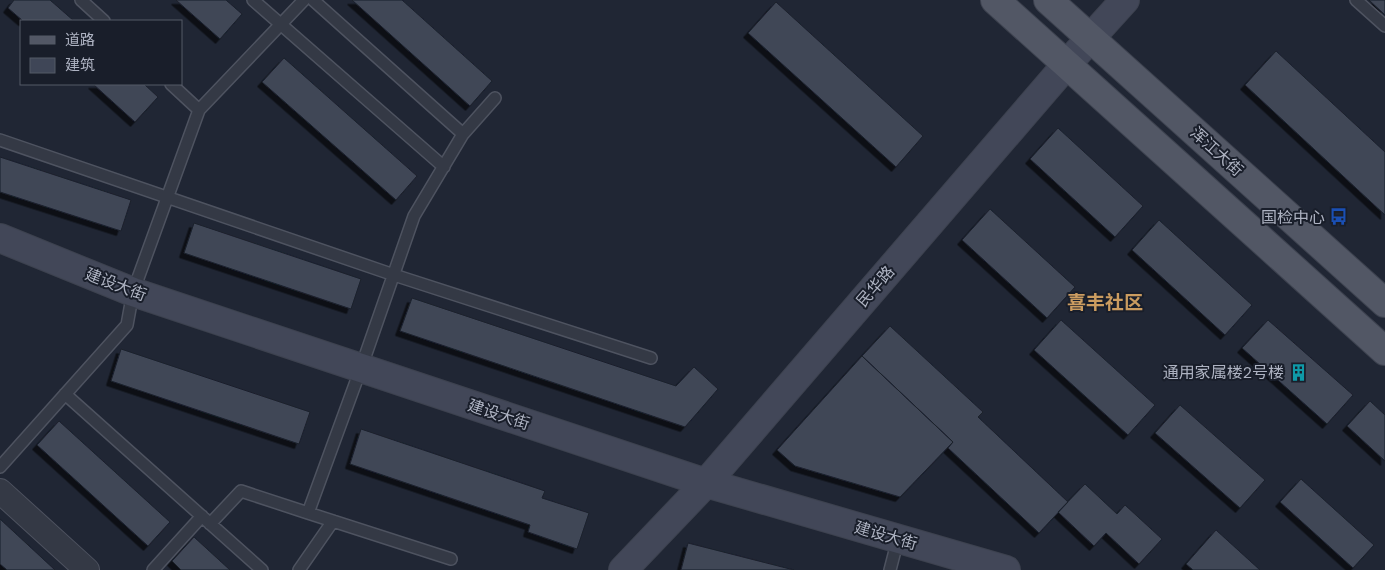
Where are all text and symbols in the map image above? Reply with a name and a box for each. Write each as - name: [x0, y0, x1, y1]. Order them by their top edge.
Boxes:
- legend: [20, 20, 182, 85]
- text: 道路: [65, 30, 95, 50]
- text: 建筑: [65, 55, 95, 75]
- street label: 浑江大街: [1186, 122, 1247, 181]
- place label: 国检中心: [1261, 207, 1325, 228]
- bus stop icon: 国检中心: [1329, 207, 1349, 227]
- street label: 民华路: [852, 261, 899, 311]
- street label: 建设大街: [82, 263, 149, 306]
- district label: 喜丰社区: [1067, 290, 1143, 315]
- place label: 通用家属楼2号楼: [1163, 362, 1284, 383]
- building icon: 通用家属楼2号楼: [1288, 362, 1308, 382]
- street label: 建设大街: [465, 395, 533, 434]
- street label: 建设大街: [852, 517, 920, 554]

